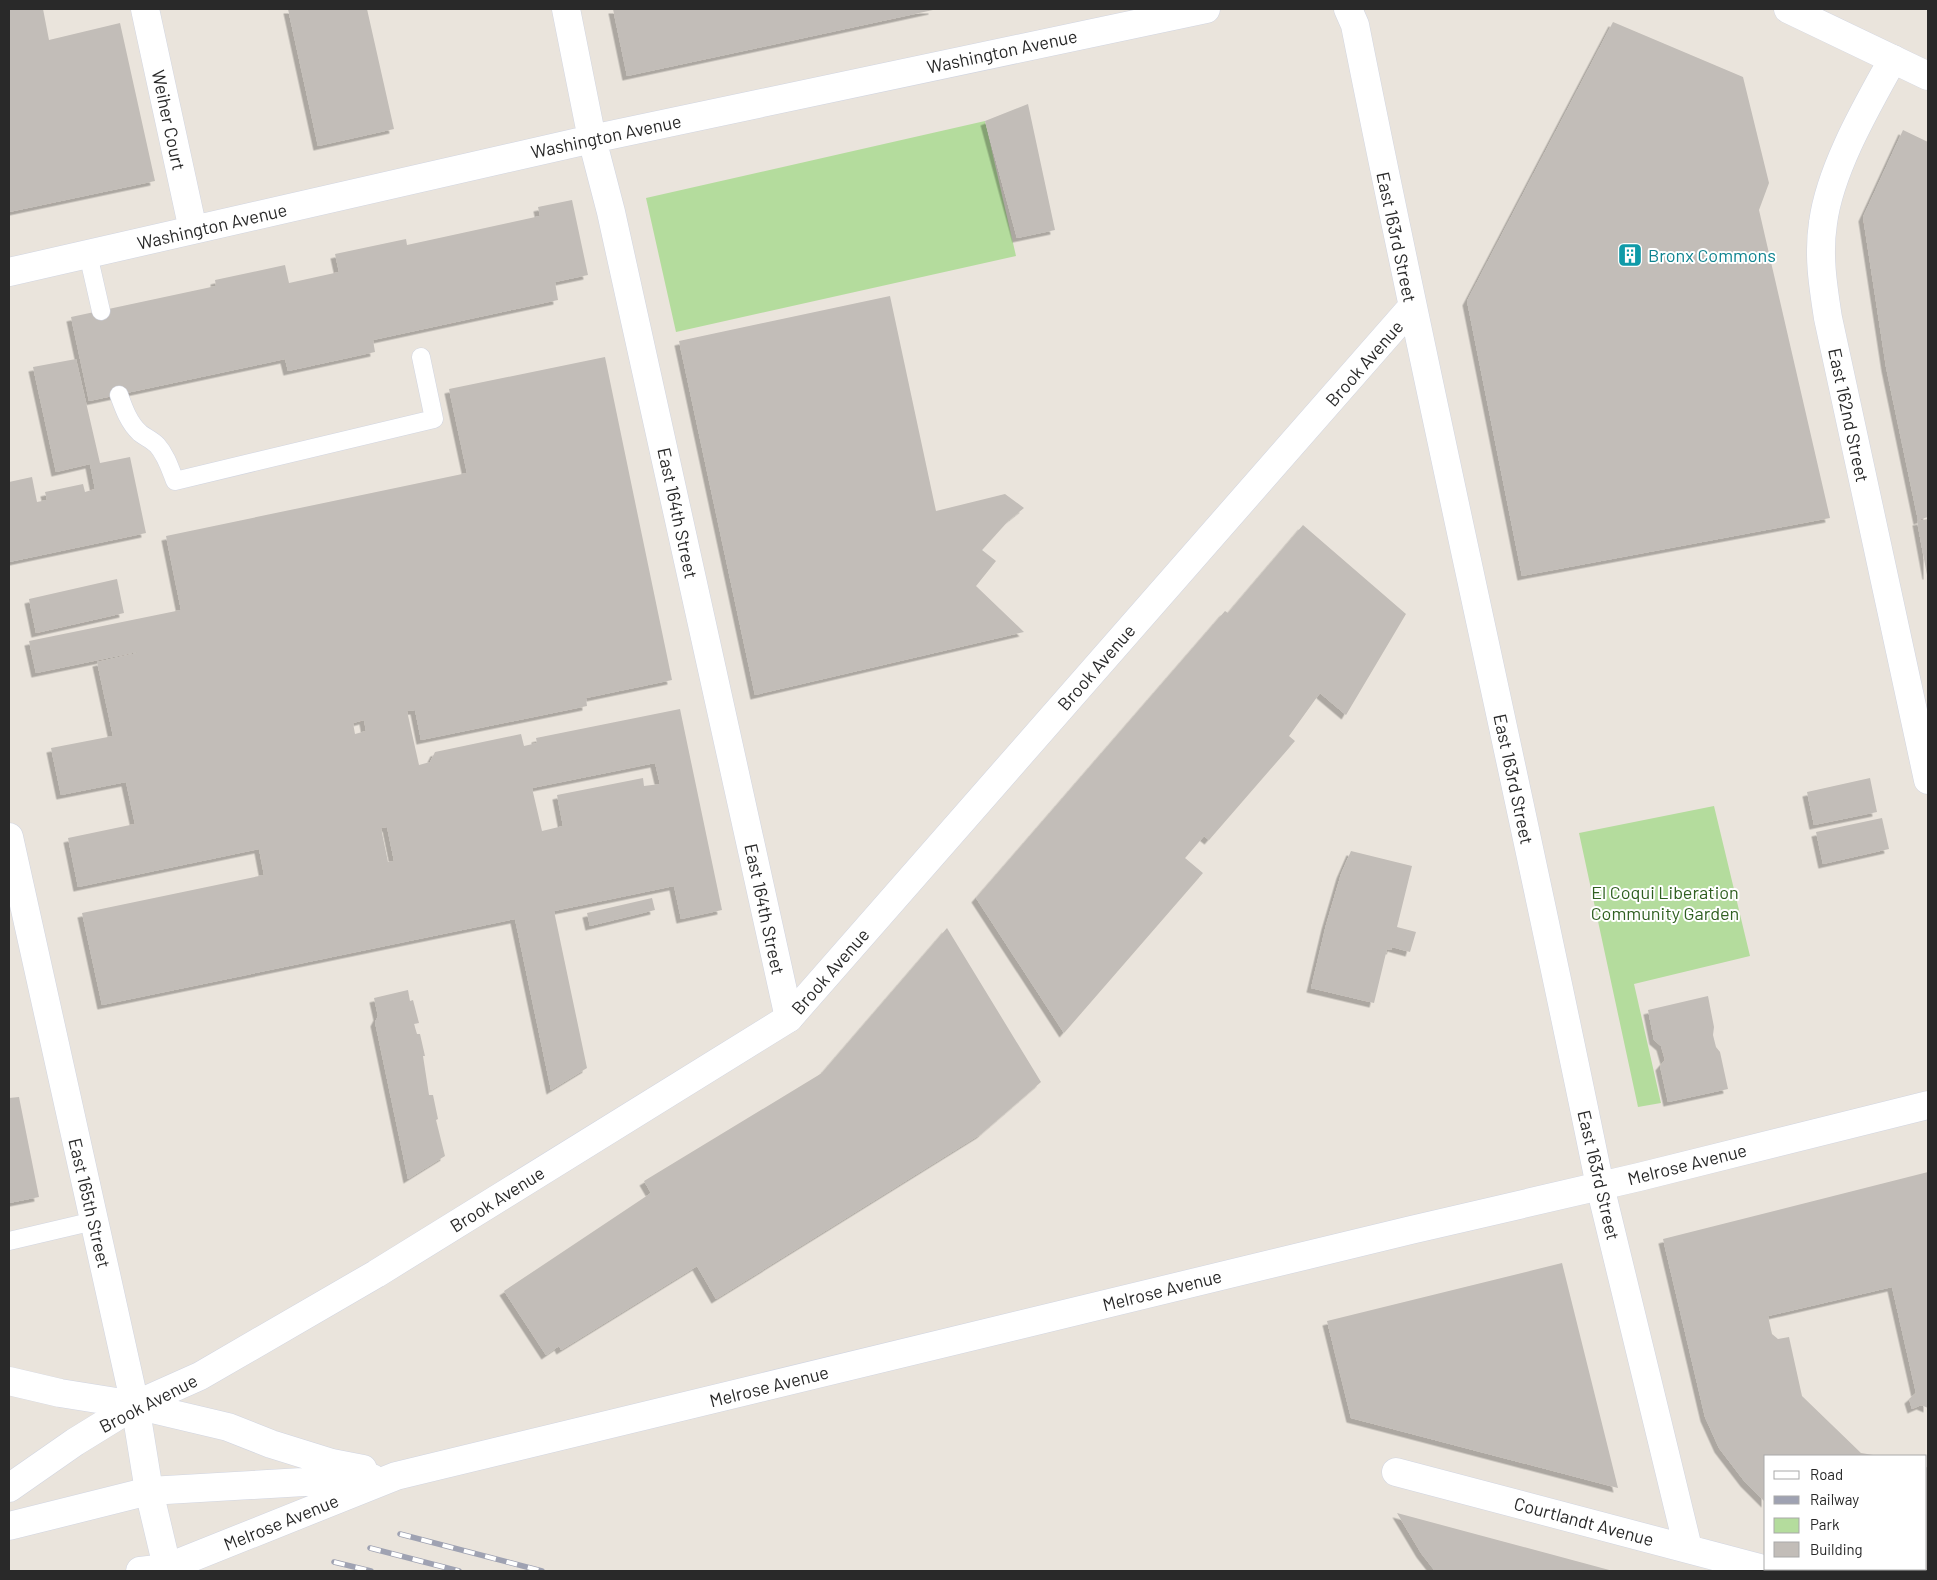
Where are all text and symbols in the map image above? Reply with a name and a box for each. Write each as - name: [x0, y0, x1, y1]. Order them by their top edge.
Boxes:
- street label: Washington Avenue: [925, 24, 1079, 78]
- street label: Weiher Court: [148, 68, 190, 172]
- street label: Washington Avenue: [529, 109, 683, 163]
- street label: East 163rd Street: [1372, 170, 1422, 304]
- street label: Washington Avenue: [135, 198, 289, 254]
- building icon: Bronx Commons: [1617, 242, 1643, 268]
- place label: Bronx Commons: [1648, 244, 1776, 266]
- street label: Brook Avenue: [1321, 315, 1407, 411]
- street label: East 162nd Street: [1824, 346, 1874, 484]
- street label: East 164th Street: [653, 445, 703, 581]
- street label: Brook Avenue: [1053, 619, 1139, 715]
- street label: East 163rd Street: [1489, 712, 1539, 846]
- street label: East 164th Street: [740, 841, 790, 977]
- park label: El Coqui Liberation Community Garden: [1591, 881, 1739, 924]
- street label: Brook Avenue: [787, 923, 873, 1019]
- street label: East 163rd Street: [1573, 1108, 1625, 1242]
- street label: East 165th Street: [64, 1136, 116, 1270]
- street label: Melrose Avenue: [1625, 1139, 1749, 1189]
- street label: Brook Avenue: [446, 1161, 548, 1237]
- street label: Melrose Avenue: [1100, 1265, 1224, 1315]
- street label: Melrose Avenue: [707, 1361, 831, 1411]
- street label: Brook Avenue: [95, 1369, 201, 1437]
- legend: [1764, 1455, 1927, 1570]
- text: Road: [1810, 1465, 1843, 1483]
- street label: Melrose Avenue: [220, 1489, 342, 1555]
- text: Railway: [1810, 1490, 1859, 1508]
- street label: Courtlandt Avenue: [1512, 1492, 1656, 1550]
- text: Park: [1810, 1515, 1840, 1533]
- text: Building: [1810, 1540, 1863, 1558]

